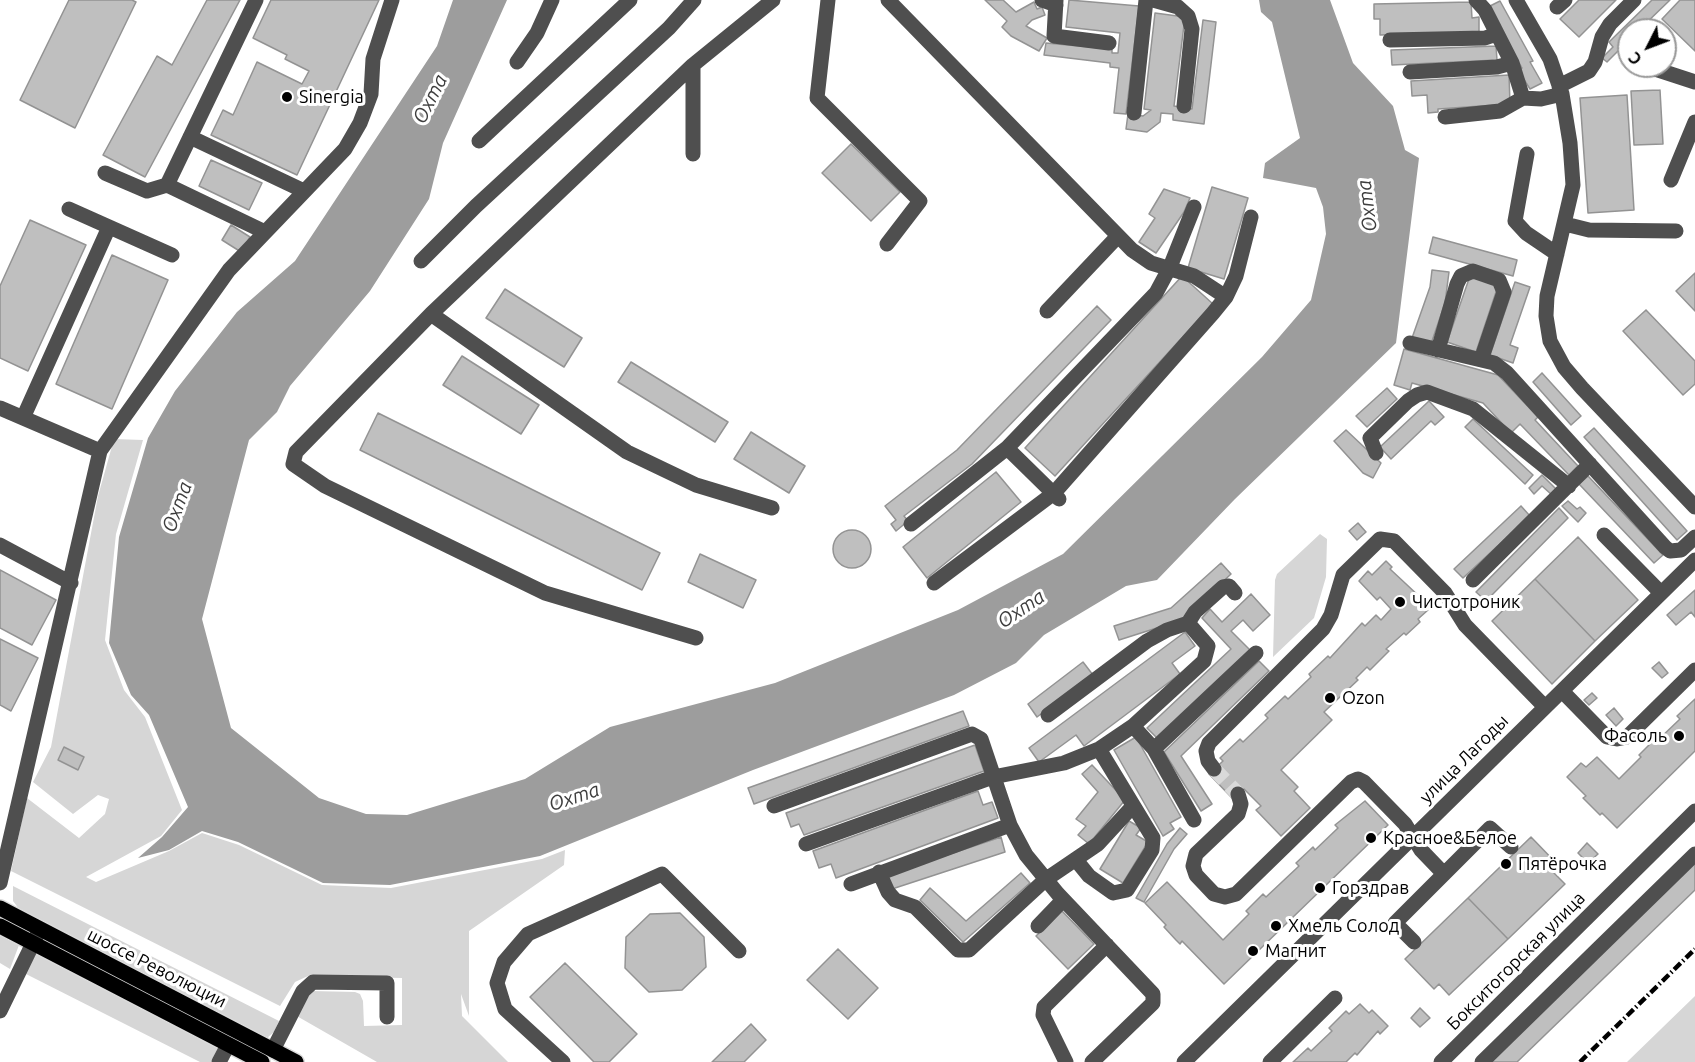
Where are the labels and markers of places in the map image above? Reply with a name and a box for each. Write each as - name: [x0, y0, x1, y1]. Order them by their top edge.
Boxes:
- place label: Sinergia: [299, 86, 364, 108]
- marker: Sinergia: [280, 90, 294, 104]
- place label: Чистотроник: [1412, 591, 1520, 613]
- marker: Чистотроник: [1393, 595, 1407, 609]
- place label: Ozon: [1342, 687, 1385, 709]
- marker: Ozon: [1323, 691, 1337, 705]
- place label: Фасоль: [1604, 725, 1667, 747]
- marker: Фасоль: [1672, 729, 1686, 743]
- place label: Красное&Белое: [1383, 827, 1517, 849]
- marker: Красное&Белое: [1364, 831, 1378, 845]
- place label: Пятёрочка: [1518, 853, 1607, 875]
- marker: Пятёрочка: [1499, 857, 1513, 871]
- place label: Горздрав: [1332, 877, 1409, 899]
- marker: Горздрав: [1313, 881, 1327, 895]
- place label: Хмель Солод: [1288, 915, 1399, 937]
- marker: Хмель Солод: [1269, 919, 1283, 933]
- place label: Магнит: [1265, 940, 1326, 962]
- marker: Магнит: [1246, 944, 1260, 958]

